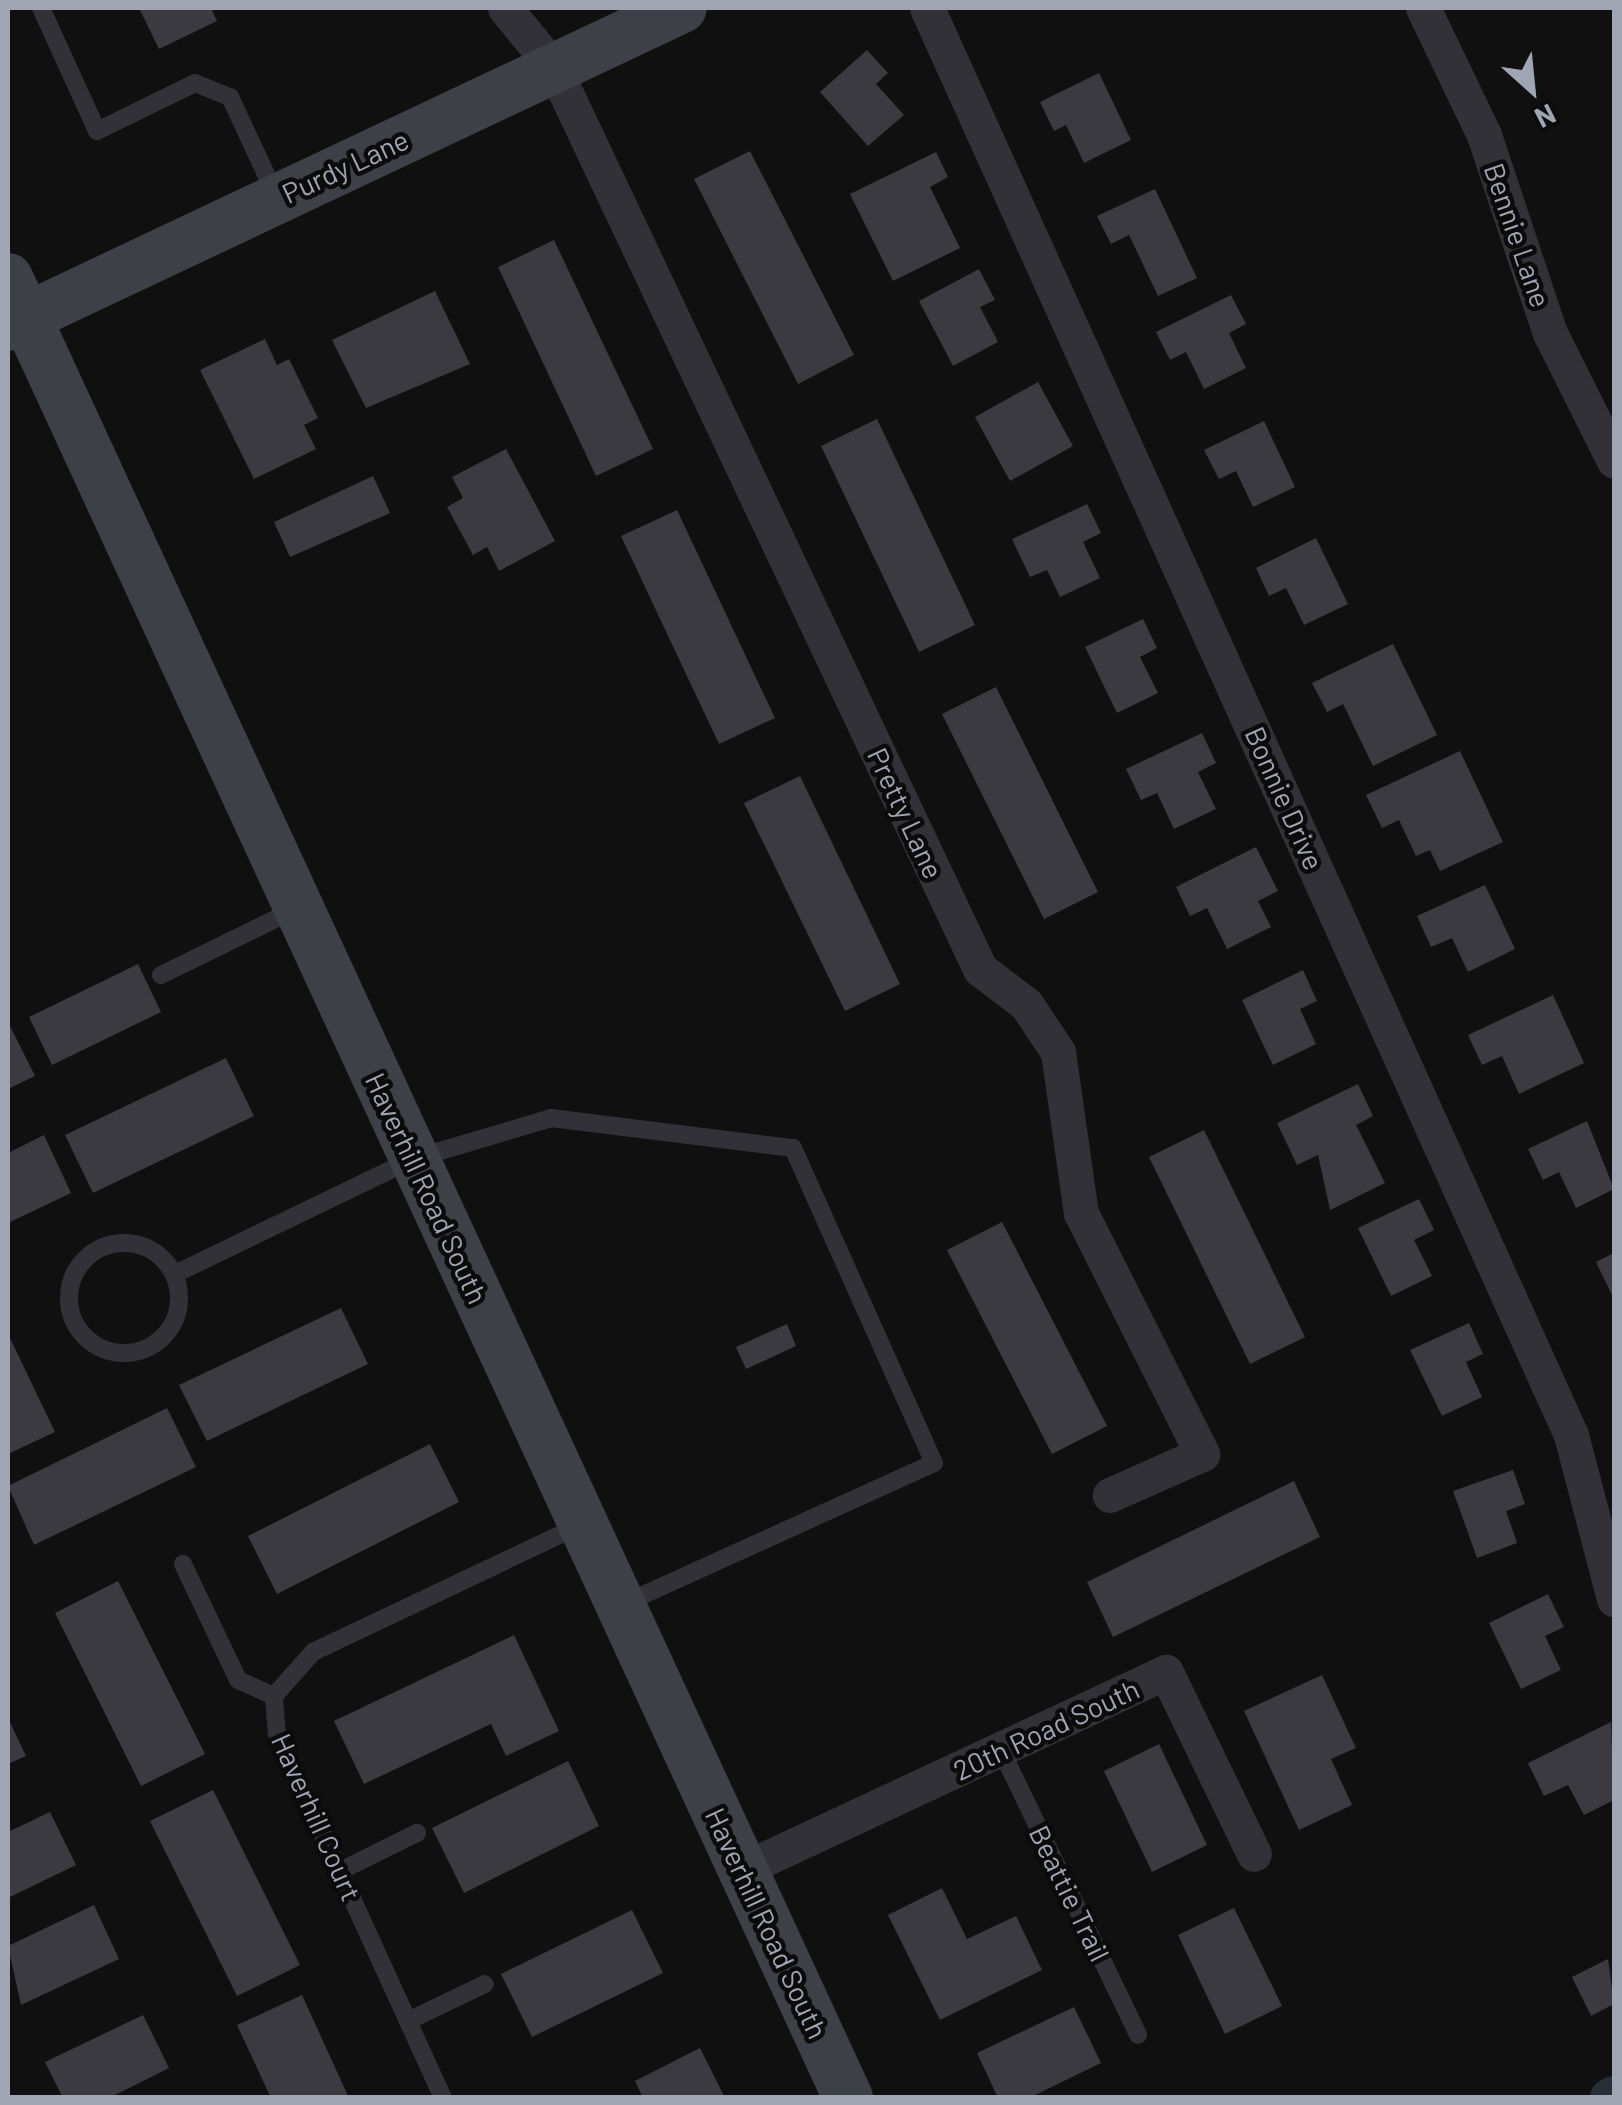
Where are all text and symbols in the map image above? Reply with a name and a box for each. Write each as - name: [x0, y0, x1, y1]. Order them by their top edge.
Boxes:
- north arrow: [1482, 40, 1582, 140]
- text: N: [1530, 97, 1562, 136]
- street label: Purdy Lane: [277, 122, 413, 210]
- street label: Bennie Lane: [1478, 158, 1558, 312]
- street label: Bonnie Drive: [1239, 721, 1331, 875]
- street label: Pretty Lane: [861, 742, 951, 884]
- street label: Haverhill Road South: [359, 1067, 495, 1309]
- street label: 20th Road South: [948, 1671, 1144, 1787]
- street label: Haverhill Court: [265, 1728, 369, 1906]
- street label: Haverhill Road South: [699, 1802, 835, 2044]
- street label: Beattie Trail: [1023, 1820, 1117, 1966]

